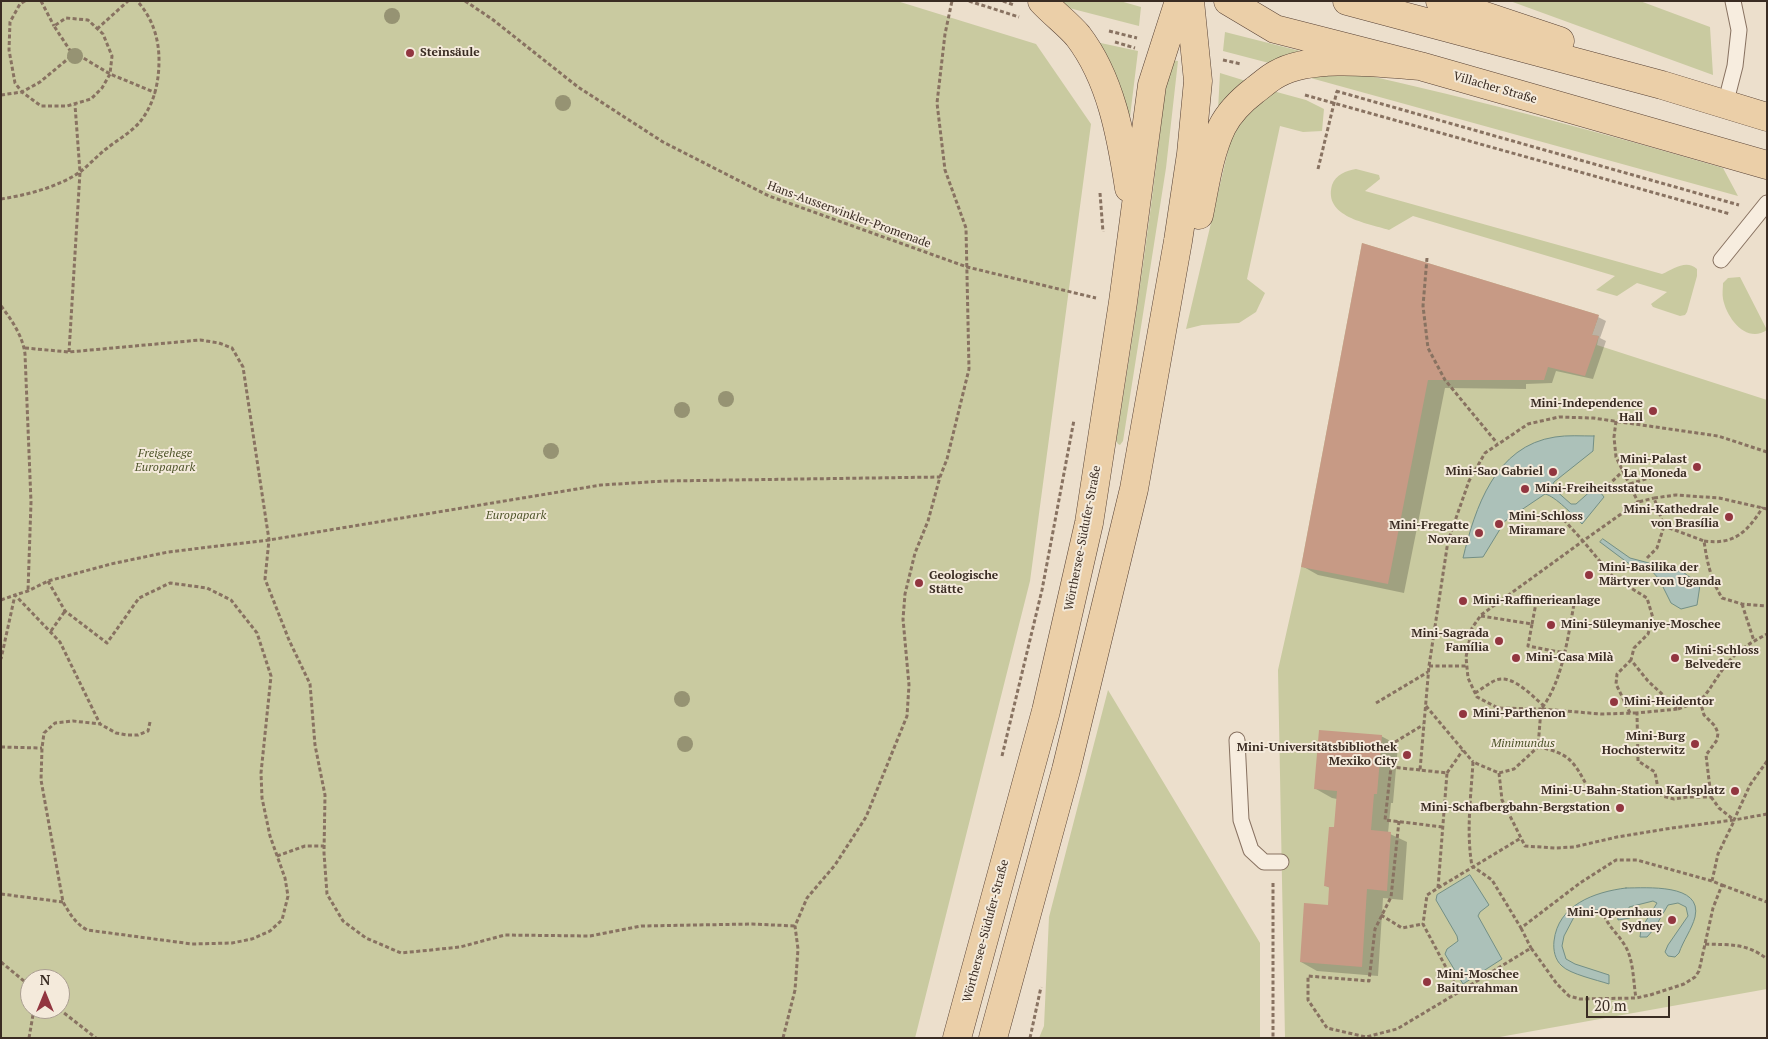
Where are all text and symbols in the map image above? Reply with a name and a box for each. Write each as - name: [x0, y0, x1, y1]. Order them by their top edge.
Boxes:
- place label: Steinsäule: [420, 46, 480, 60]
- marker: Steinsäule: [404, 47, 416, 59]
- street label: Villacher Straße: [1451, 69, 1539, 107]
- street label: Hans-Ausserwinkler-Promenade: [765, 179, 933, 251]
- place label: Mini-Independence Hall: [1530, 397, 1643, 425]
- marker: Mini-Independence Hall: [1647, 405, 1659, 417]
- park label: Freigehege Europapark: [135, 447, 195, 475]
- place label: Mini-Palast La Moneda: [1620, 453, 1687, 481]
- marker: Mini-Palast La Moneda: [1691, 461, 1703, 473]
- street label: Wörthersee-Südufer-Straße: [1062, 464, 1104, 612]
- place label: Mini-Sao Gabriel: [1446, 465, 1543, 479]
- marker: Mini-Sao Gabriel: [1547, 466, 1559, 478]
- place label: Mini-Freiheitsstatue: [1535, 482, 1653, 496]
- marker: Mini-Freiheitsstatue: [1519, 483, 1531, 495]
- place label: Mini-Kathedrale von Brasília: [1624, 503, 1719, 531]
- park label: Europapark: [486, 509, 546, 523]
- place label: Mini-Schloss Miramare: [1509, 510, 1583, 538]
- marker: Mini-Kathedrale von Brasília: [1723, 511, 1735, 523]
- marker: Mini-Schloss Miramare: [1493, 518, 1505, 530]
- place label: Mini-Fregatte Novara: [1389, 519, 1469, 547]
- marker: Mini-Fregatte Novara: [1473, 527, 1485, 539]
- place label: Mini-Basilika der Märtyrer von Uganda: [1599, 561, 1721, 589]
- place label: Geologische Stätte: [929, 569, 998, 597]
- marker: Mini-Basilika der Märtyrer von Uganda: [1583, 569, 1595, 581]
- marker: Geologische Stätte: [913, 577, 925, 589]
- place label: Mini-Raffinerieanlage: [1473, 594, 1600, 608]
- marker: Mini-Raffinerieanlage: [1457, 595, 1469, 607]
- place label: Mini-Süleymaniye-Moschee: [1561, 618, 1721, 632]
- marker: Mini-Süleymaniye-Moschee: [1545, 619, 1557, 631]
- place label: Mini-Sagrada Família: [1411, 627, 1489, 655]
- marker: Mini-Sagrada Família: [1493, 635, 1505, 647]
- place label: Mini-Schloss Belvedere: [1685, 644, 1759, 672]
- place label: Mini-Casa Milà: [1526, 651, 1613, 665]
- marker: Mini-Casa Milà: [1510, 652, 1522, 664]
- marker: Mini-Schloss Belvedere: [1669, 652, 1681, 664]
- place label: Mini-Heidentor: [1624, 695, 1714, 709]
- marker: Mini-Heidentor: [1608, 696, 1620, 708]
- place label: Mini-Parthenon: [1473, 707, 1566, 721]
- marker: Mini-Parthenon: [1457, 708, 1469, 720]
- place label: Mini-Burg Hochosterwitz: [1602, 730, 1685, 758]
- park label: Minimundus: [1491, 737, 1555, 751]
- marker: Mini-Burg Hochosterwitz: [1689, 738, 1701, 750]
- place label: Mini-Universitätsbibliothek Mexiko City: [1237, 741, 1397, 769]
- marker: Mini-Universitätsbibliothek Mexiko City: [1401, 749, 1413, 761]
- place label: Mini-U-Bahn-Station Karlsplatz: [1541, 784, 1725, 798]
- marker: Mini-U-Bahn-Station Karlsplatz: [1729, 785, 1741, 797]
- place label: Mini-Schafbergbahn-Bergstation: [1421, 801, 1610, 815]
- marker: Mini-Schafbergbahn-Bergstation: [1614, 802, 1626, 814]
- street label: Wörthersee-Südufer-Straße: [960, 858, 1012, 1004]
- place label: Mini-Opernhaus Sydney: [1567, 906, 1662, 934]
- marker: Mini-Opernhaus Sydney: [1666, 914, 1678, 926]
- place label: Mini-Moschee Baiturrahman: [1437, 968, 1519, 996]
- north arrow: [20, 969, 70, 1019]
- text: N: [40, 970, 50, 989]
- marker: Mini-Moschee Baiturrahman: [1421, 976, 1433, 988]
- scale bar: [1588, 986, 1672, 1018]
- text: 20 m: [1594, 995, 1627, 1015]

